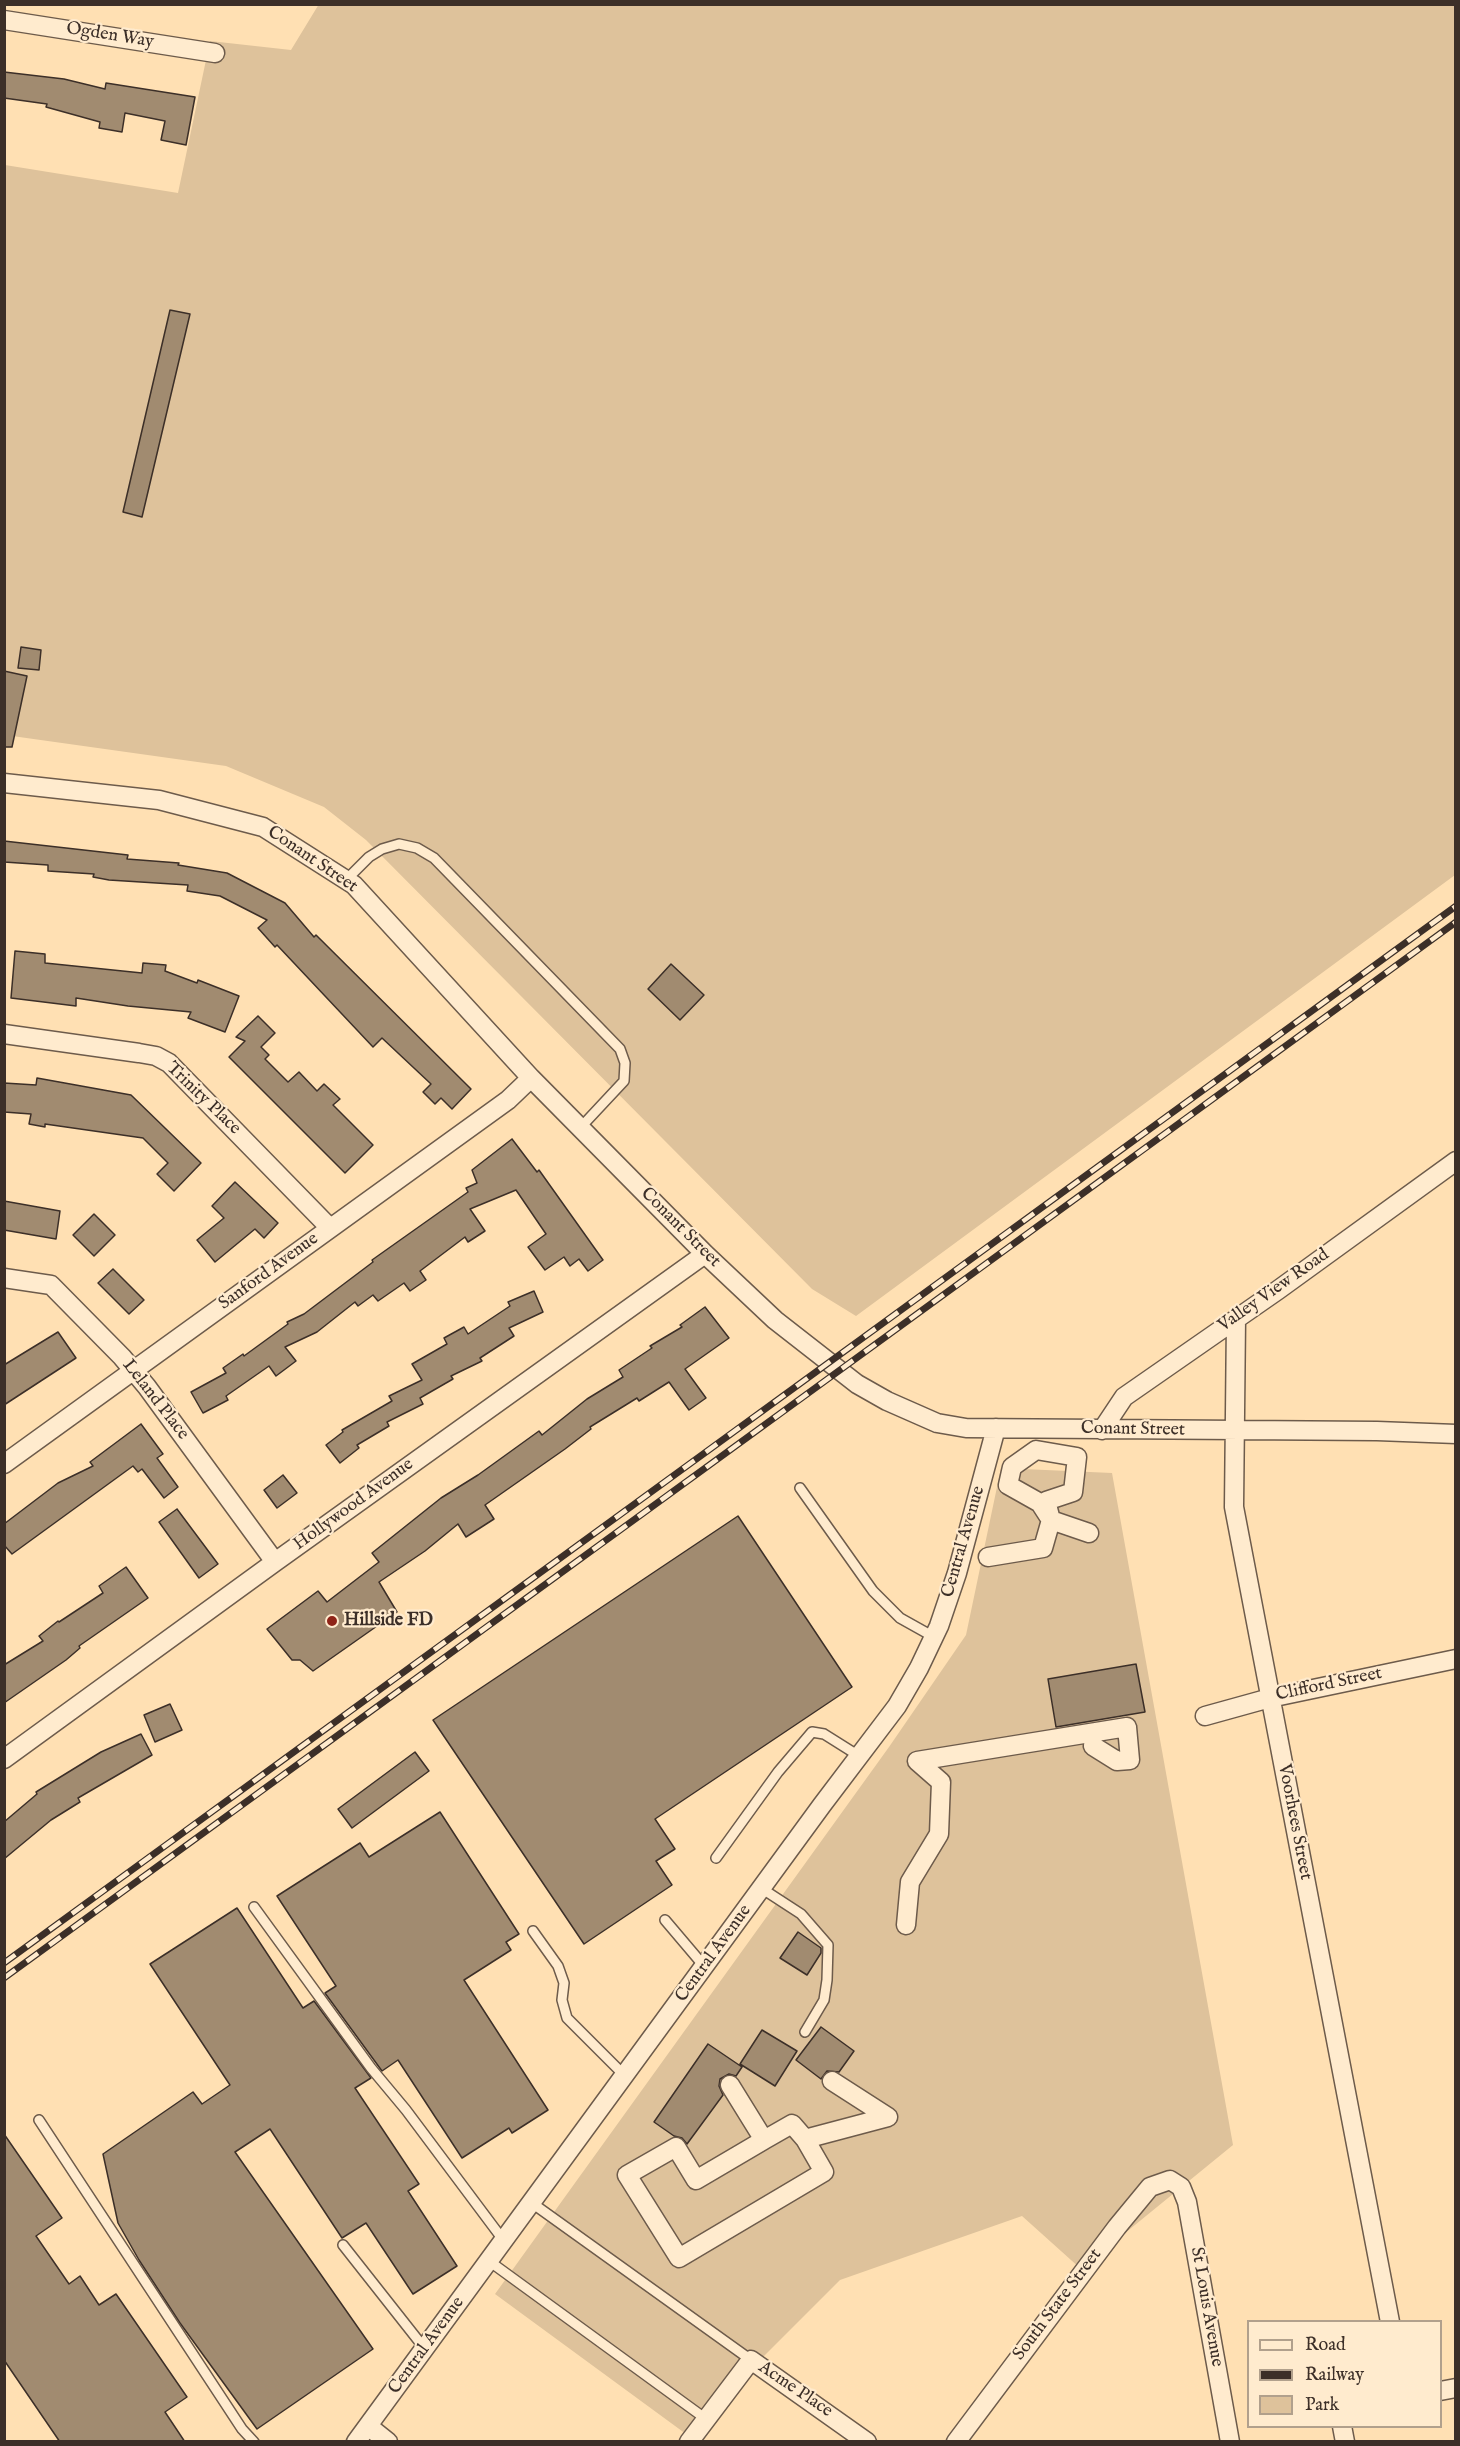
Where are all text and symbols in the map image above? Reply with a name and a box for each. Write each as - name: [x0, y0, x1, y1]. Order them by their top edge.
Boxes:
- street label: Ogden Way: [65, 18, 155, 54]
- street label: Conant Street: [263, 822, 361, 898]
- street label: Trinity Place: [161, 1058, 245, 1140]
- street label: Conant Street: [636, 1184, 724, 1272]
- street label: Sanford Avenue: [215, 1229, 323, 1315]
- street label: Valley View Road: [1214, 1245, 1334, 1337]
- street label: Leland Place: [117, 1355, 193, 1445]
- street label: Conant Street: [1081, 1418, 1185, 1442]
- street label: Hollywood Avenue: [290, 1454, 418, 1556]
- street label: Central Avenue: [938, 1484, 990, 1600]
- place label: Hillside FD: [344, 1610, 433, 1632]
- marker: Hillside FD: [325, 1614, 339, 1628]
- street label: Clifford Street: [1274, 1663, 1384, 1707]
- street label: Voorhees Street: [1272, 1762, 1316, 1882]
- street label: Central Avenue: [671, 1901, 757, 2007]
- street label: South State Street: [1009, 2245, 1107, 2365]
- street label: St Louis Avenue: [1185, 2245, 1227, 2369]
- street label: Central Avenue: [384, 2293, 470, 2399]
- legend: [1247, 2320, 1442, 2428]
- text: Road: [1305, 2334, 1346, 2357]
- street label: Acme Place: [754, 2357, 836, 2423]
- text: Railway: [1305, 2364, 1364, 2387]
- text: Park: [1305, 2394, 1339, 2417]

